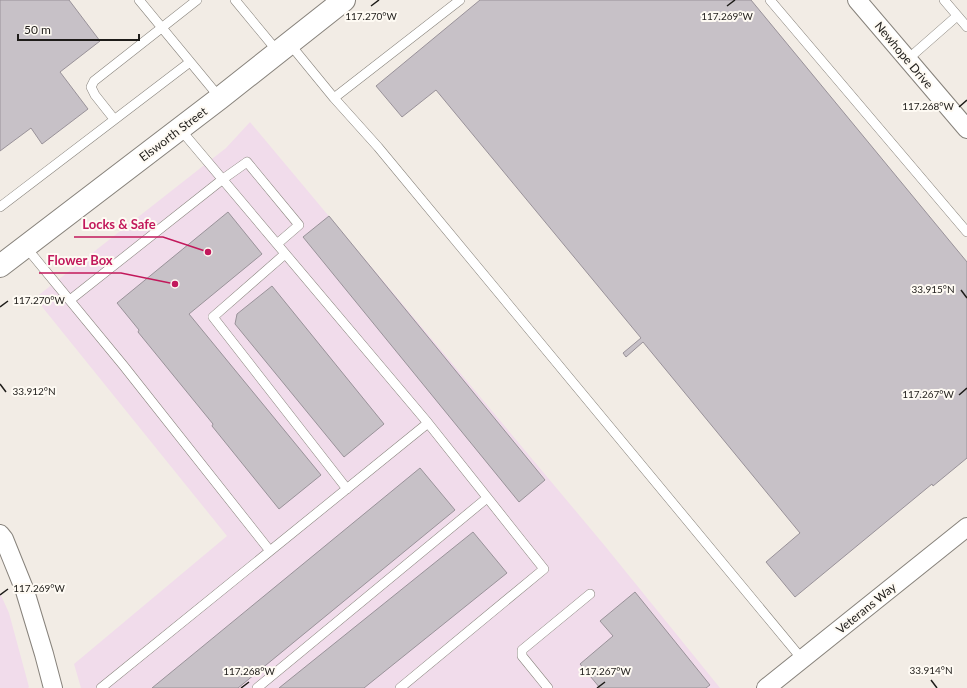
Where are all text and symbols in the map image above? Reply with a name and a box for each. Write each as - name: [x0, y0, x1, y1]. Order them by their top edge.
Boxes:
- text: 117.270°W: [345, 10, 397, 22]
- text: 117.269°W: [701, 10, 753, 22]
- scale bar: [18, 16, 139, 42]
- street label: Newhope Drive: [872, 18, 936, 92]
- text: 50 m: [24, 22, 51, 37]
- text: 117.268°W: [902, 100, 954, 112]
- street label: Elsworth Street: [136, 103, 210, 164]
- callout: Locks & Safe: [74, 212, 163, 237]
- text: Locks & Safe: [82, 216, 156, 232]
- callout: Flower Box: [39, 248, 121, 273]
- text: Flower Box: [47, 252, 113, 268]
- text: 33.915°N: [911, 283, 955, 295]
- text: 117.270°W: [13, 294, 65, 306]
- text: 33.912°N: [12, 385, 56, 397]
- text: 117.267°W: [902, 388, 954, 400]
- street label: Veterans Way: [833, 579, 900, 637]
- text: 117.269°W: [13, 582, 65, 594]
- text: 33.914°N: [909, 664, 953, 676]
- text: 117.268°W: [223, 665, 275, 677]
- text: 117.267°W: [579, 665, 631, 677]

